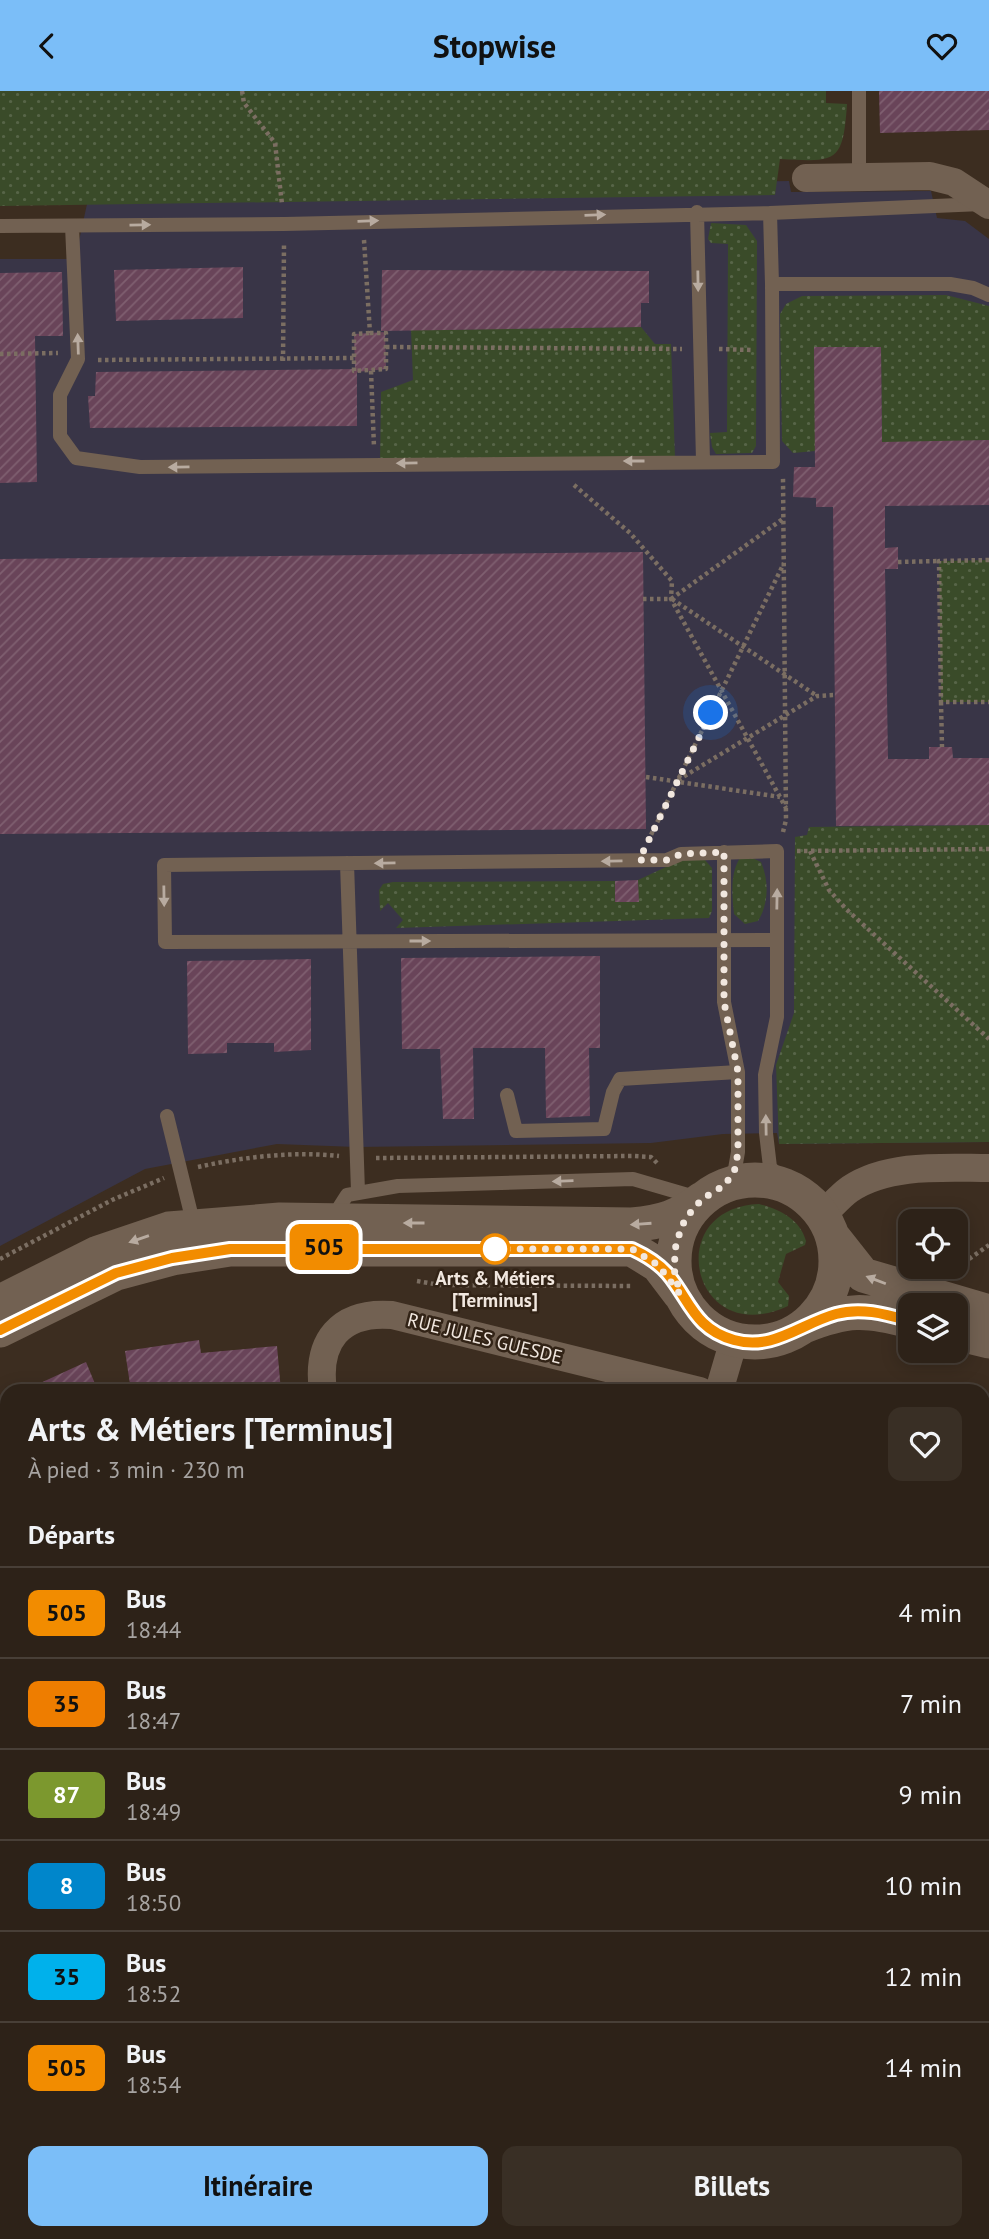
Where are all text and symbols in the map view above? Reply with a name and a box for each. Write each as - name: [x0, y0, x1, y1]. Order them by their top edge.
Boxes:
- text: Stopwise: [433, 25, 556, 67]
- icon: back: [28, 27, 66, 65]
- icon: heart: [923, 27, 961, 65]
- one-way arrow: [584, 209, 606, 221]
- one-way arrow: [357, 215, 379, 227]
- one-way arrow: [129, 219, 151, 231]
- one-way arrow: [693, 270, 704, 292]
- one-way arrow: [72, 333, 83, 355]
- one-way arrow: [623, 455, 645, 467]
- one-way arrow: [396, 457, 418, 469]
- one-way arrow: [168, 461, 190, 472]
- your location: [693, 695, 728, 730]
- one-way arrow: [601, 855, 623, 867]
- one-way arrow: [373, 857, 395, 869]
- one-way arrow: [158, 885, 170, 907]
- one-way arrow: [771, 888, 782, 910]
- one-way arrow: [409, 935, 431, 947]
- one-way arrow: [760, 1114, 771, 1136]
- one-way arrow: [552, 1176, 574, 1187]
- map controls: [898, 1209, 968, 1363]
- button: locate: [898, 1209, 968, 1279]
- one-way arrow: [403, 1217, 425, 1229]
- one-way arrow: [630, 1219, 652, 1230]
- line badge: 505: [284, 1224, 364, 1270]
- text: 505: [304, 1231, 344, 1262]
- one-way arrow: [129, 1234, 150, 1245]
- marker: Arts & Métiers [Terminus]: [480, 1234, 510, 1264]
- place label: Arts & Métiers [Terminus]: [435, 1266, 555, 1312]
- one-way arrow: [866, 1274, 887, 1285]
- button: layers: [898, 1293, 968, 1363]
- street label: RUE JULES GUESDE: [405, 1307, 565, 1369]
- text: Arts & Métiers [Terminus]: [28, 1407, 393, 1450]
- button: heart: [888, 1407, 962, 1481]
- text: À pied · 3 min · 230 m: [28, 1455, 245, 1484]
- text: Départs: [28, 1518, 115, 1551]
- text: Bus: [126, 1582, 166, 1615]
- text: 4 min: [899, 1596, 962, 1629]
- text: 505: [46, 1597, 87, 1628]
- text: 18:44: [126, 1615, 181, 1644]
- text: Bus: [126, 1673, 166, 1706]
- text: 7 min: [900, 1687, 962, 1720]
- text: 35: [53, 1688, 80, 1719]
- text: 18:47: [126, 1706, 181, 1735]
- text: Bus: [126, 1764, 166, 1797]
- text: 9 min: [899, 1778, 962, 1811]
- text: 87: [53, 1779, 80, 1810]
- text: 18:49: [126, 1797, 181, 1826]
- text: Bus: [126, 1855, 166, 1888]
- text: 10 min: [884, 1869, 962, 1902]
- text: 8: [60, 1870, 73, 1901]
- text: 18:50: [126, 1888, 181, 1917]
- text: Bus: [126, 1946, 166, 1979]
- text: 12 min: [884, 1960, 962, 1993]
- text: 35: [53, 1961, 80, 1992]
- text: 18:52: [126, 1979, 181, 2008]
- text: Bus: [126, 2037, 166, 2070]
- text: 14 min: [884, 2051, 962, 2084]
- text: 505: [46, 2052, 87, 2083]
- text: 18:54: [126, 2070, 181, 2099]
- button: Itinéraire: [28, 2146, 488, 2226]
- button: Billets: [502, 2146, 962, 2226]

